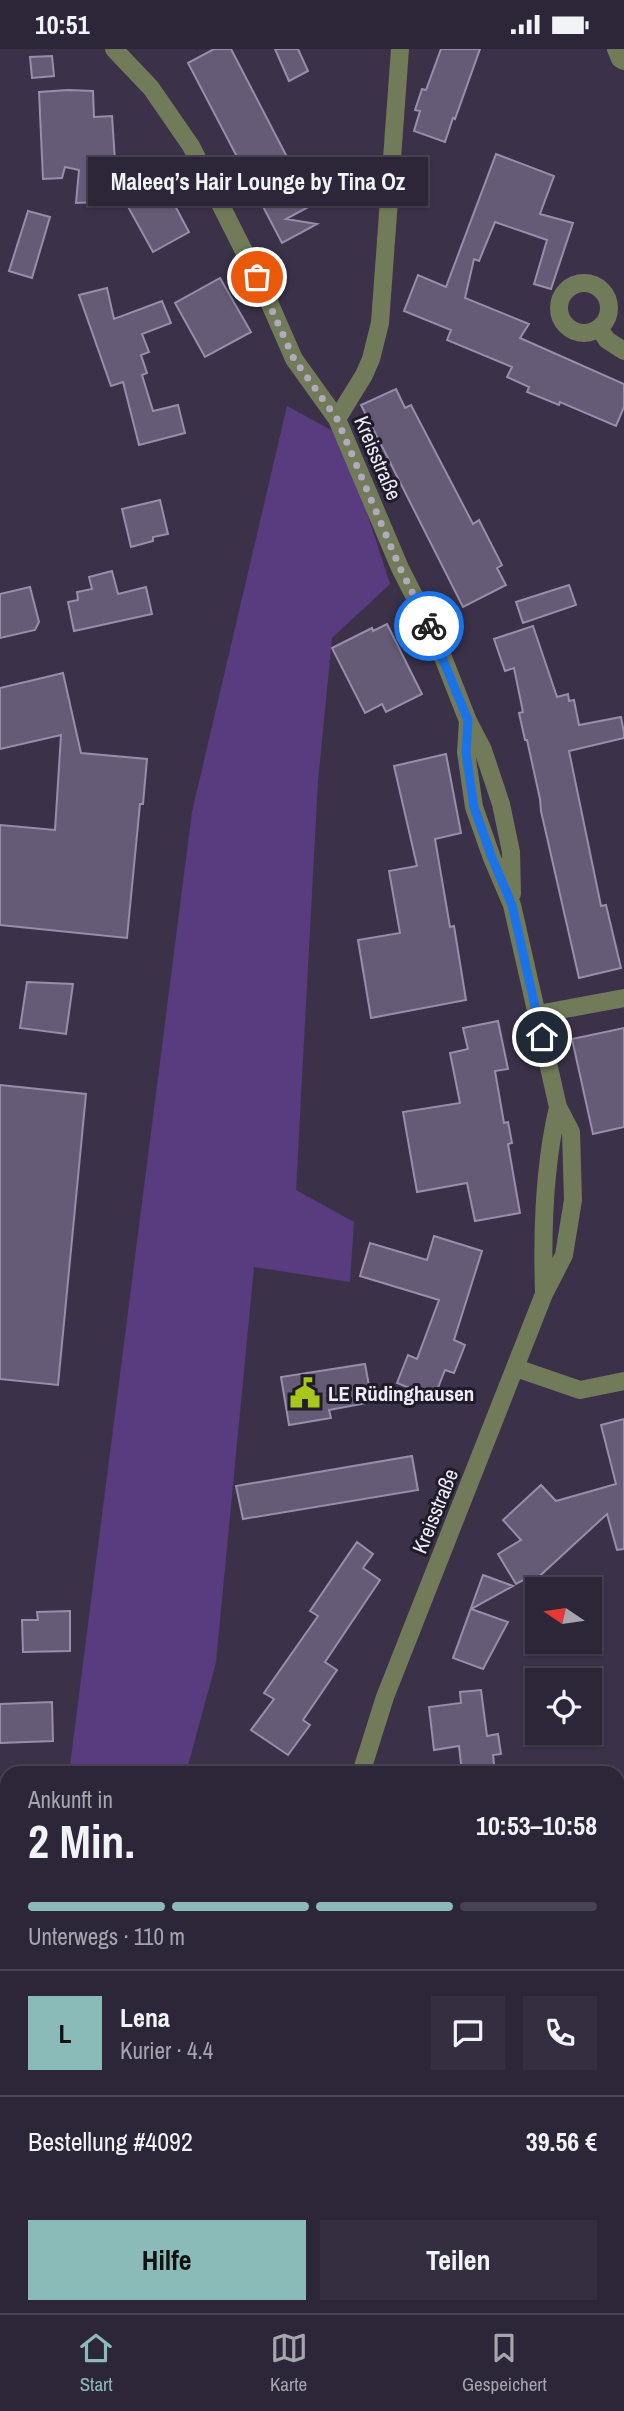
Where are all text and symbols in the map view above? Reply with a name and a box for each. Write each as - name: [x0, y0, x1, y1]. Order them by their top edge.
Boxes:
- text: 10:51: [35, 7, 90, 42]
- callout: Maleeq’s Hair Lounge by Tina Oz: [87, 158, 427, 207]
- text: Maleeq’s Hair Lounge by Tina Oz: [111, 166, 405, 197]
- pin: [227, 247, 287, 307]
- icon: bag: [238, 258, 276, 296]
- street label: Kreisstraße: [347, 411, 409, 505]
- courier: [394, 591, 464, 661]
- icon: bike: [410, 607, 448, 645]
- pin: [512, 1007, 572, 1067]
- icon: home: [523, 1018, 561, 1056]
- public building icon: LE Rüdinghausen: [288, 1376, 322, 1410]
- place label: LE Rüdinghausen: [328, 1379, 474, 1408]
- street label: Kreisstraße: [405, 1464, 465, 1558]
- north arrow: [525, 1577, 602, 1654]
- map controls: [525, 1577, 602, 1745]
- button: locate: [525, 1668, 602, 1745]
- text: Ankunft in: [28, 1784, 113, 1815]
- text: 10:53–10:58: [476, 1808, 597, 1843]
- text: 2 Min.: [28, 1810, 135, 1872]
- text: Unterwegs · 110 m: [28, 1921, 185, 1952]
- button: chat: [431, 1996, 505, 2070]
- button: phone: [523, 1996, 597, 2070]
- text: Lena: [120, 2000, 170, 2035]
- text: L: [58, 2016, 72, 2051]
- text: Kurier · 4.4: [120, 2035, 213, 2066]
- text: Bestellung #4092: [28, 2124, 193, 2159]
- text: 39.56 €: [526, 2124, 597, 2159]
- button: Hilfe: [28, 2220, 306, 2300]
- button: Teilen: [320, 2220, 597, 2300]
- tab: Start: [77, 2329, 115, 2397]
- tab: Karte: [270, 2329, 308, 2397]
- tab: Gespeichert: [462, 2329, 547, 2397]

